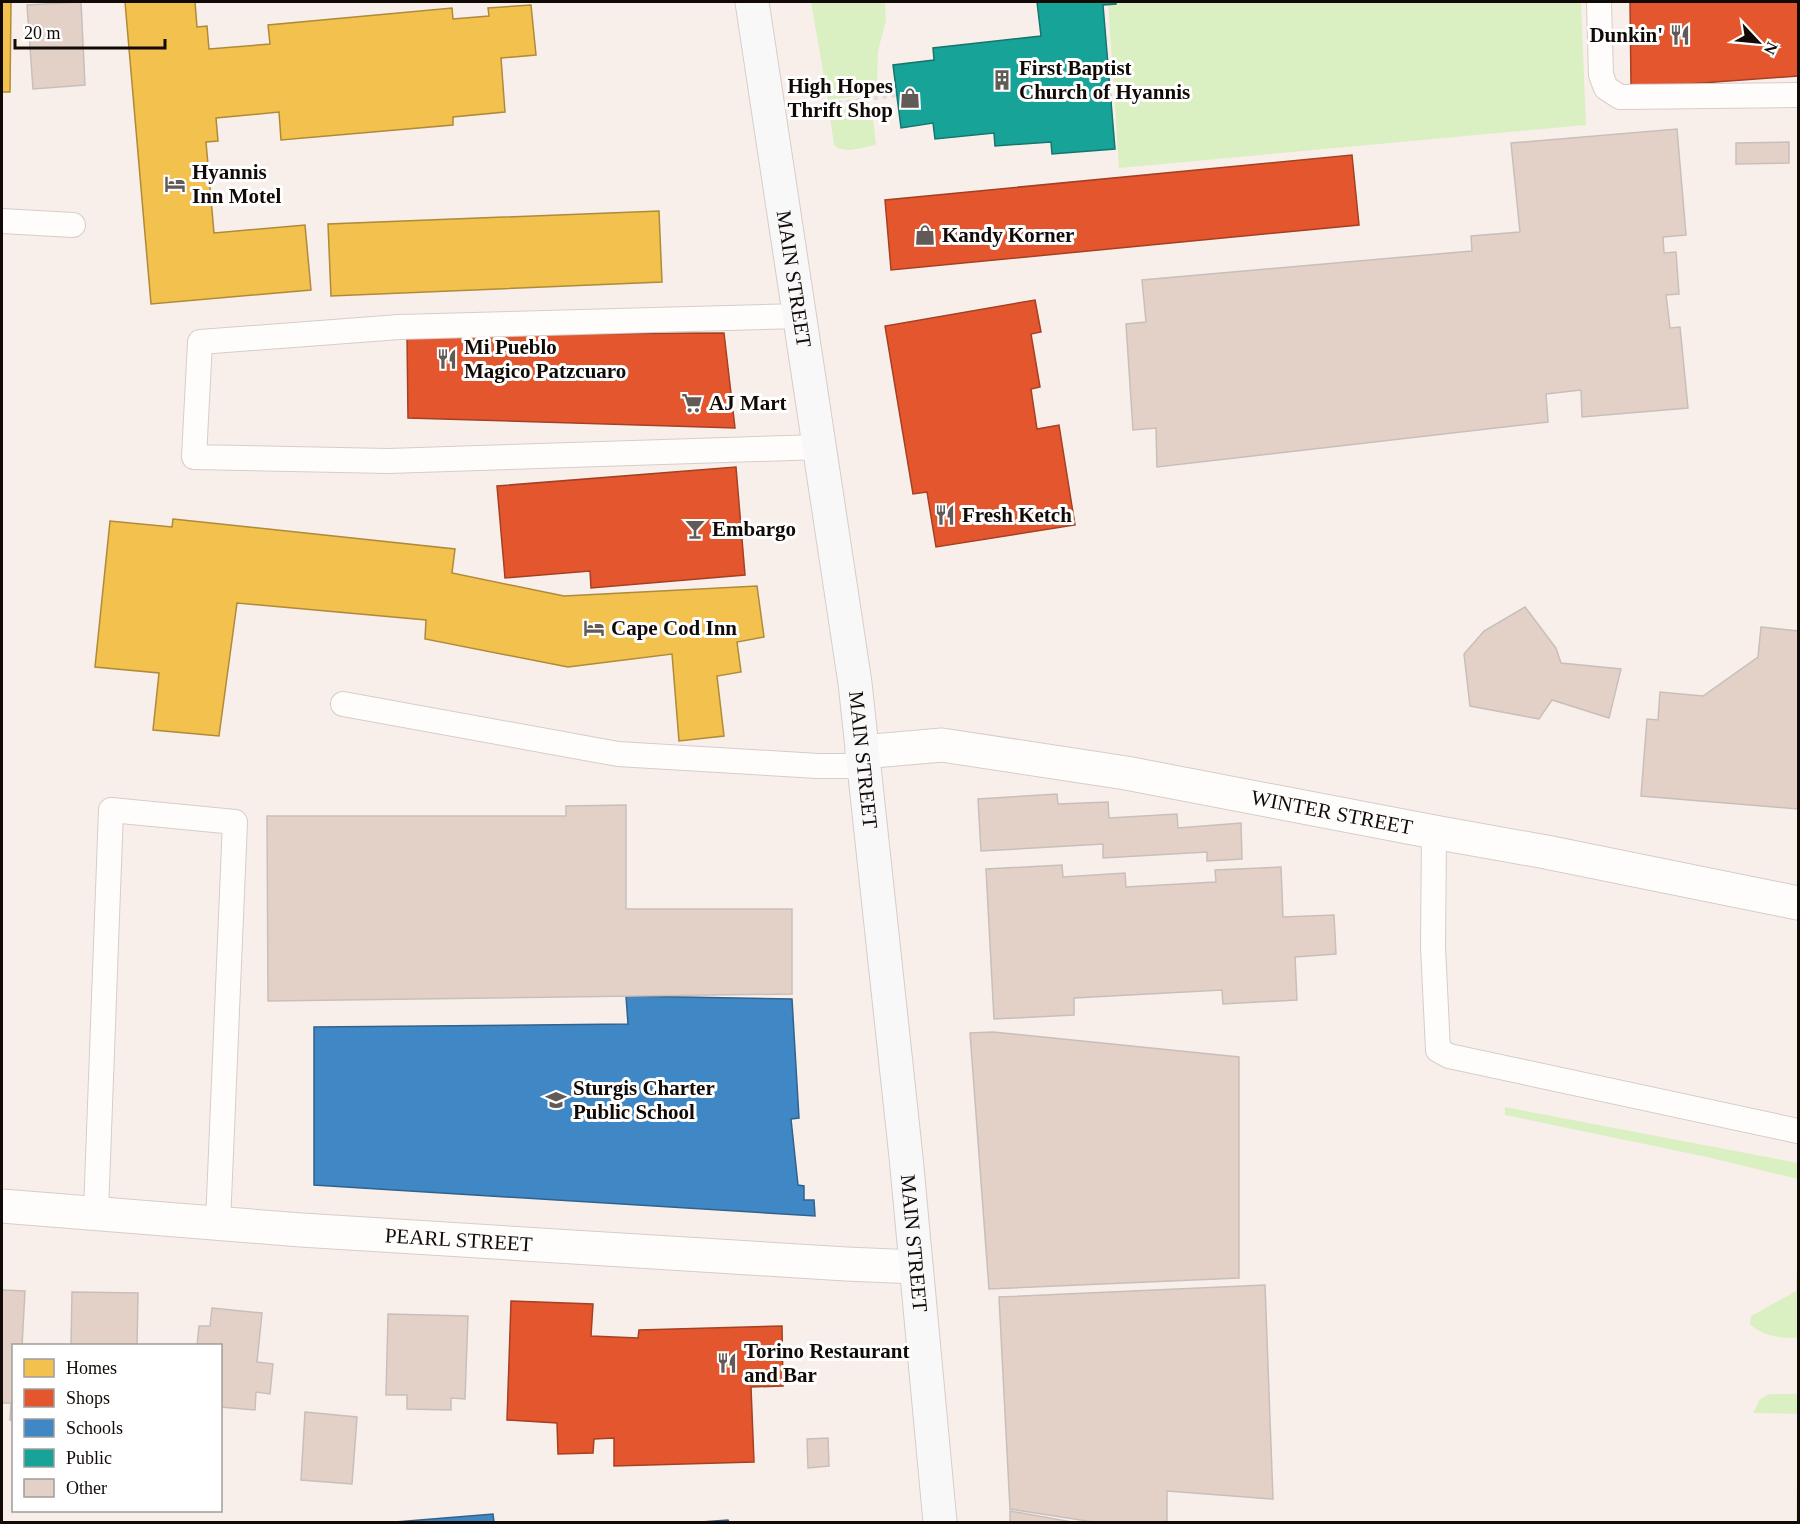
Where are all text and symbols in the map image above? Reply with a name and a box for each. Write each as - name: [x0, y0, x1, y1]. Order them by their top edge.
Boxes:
- scale bar: [15, 12, 165, 50]
- north arrow: [1728, 12, 1788, 72]
- text: 20 m: [24, 23, 61, 43]
- place label: Dunkin': [1589, 23, 1663, 47]
- restaurant icon: Dunkin': [1668, 23, 1692, 47]
- text: N: [1761, 39, 1781, 58]
- place label: First Baptist Church of Hyannis: [1019, 56, 1190, 104]
- building icon: First Baptist Church of Hyannis: [990, 68, 1014, 92]
- place label: High Hopes Thrift Shop: [787, 74, 893, 122]
- shop icon: High Hopes Thrift Shop: [898, 86, 922, 110]
- place label: Hyannis Inn Motel: [192, 160, 281, 208]
- hotel icon: Hyannis Inn Motel: [163, 172, 187, 196]
- street label: MAIN STREET: [772, 209, 816, 349]
- shop icon: Kandy Korner: [913, 223, 937, 247]
- place label: Kandy Korner: [942, 223, 1074, 247]
- place label: Mi Pueblo Magico Patzcuaro: [464, 335, 626, 383]
- restaurant icon: Mi Pueblo Magico Patzcuaro: [435, 347, 459, 371]
- supermarket icon: AJ Mart: [680, 391, 704, 415]
- place label: AJ Mart: [709, 391, 787, 415]
- restaurant icon: Fresh Ketch: [933, 503, 957, 527]
- place label: Fresh Ketch: [962, 503, 1072, 527]
- bar icon: Embargo: [683, 517, 707, 541]
- place label: Embargo: [712, 517, 796, 541]
- hotel icon: Cape Cod Inn: [582, 616, 606, 640]
- place label: Cape Cod Inn: [611, 616, 737, 640]
- street label: MAIN STREET: [844, 690, 883, 830]
- street label: WINTER STREET: [1249, 785, 1415, 840]
- place label: Sturgis Charter Public School: [573, 1076, 715, 1124]
- school or university icon: Sturgis Charter Public School: [544, 1088, 568, 1112]
- street label: MAIN STREET: [896, 1173, 932, 1313]
- street label: PEARL STREET: [384, 1223, 534, 1256]
- place label: Torino Restaurant and Bar: [744, 1339, 910, 1387]
- legend: [12, 1344, 222, 1512]
- restaurant icon: Torino Restaurant and Bar: [715, 1351, 739, 1375]
- text: Homes: [66, 1358, 117, 1378]
- text: Shops: [66, 1388, 110, 1408]
- text: Schools: [66, 1418, 123, 1438]
- text: Public: [66, 1448, 112, 1468]
- text: Other: [66, 1478, 107, 1498]

